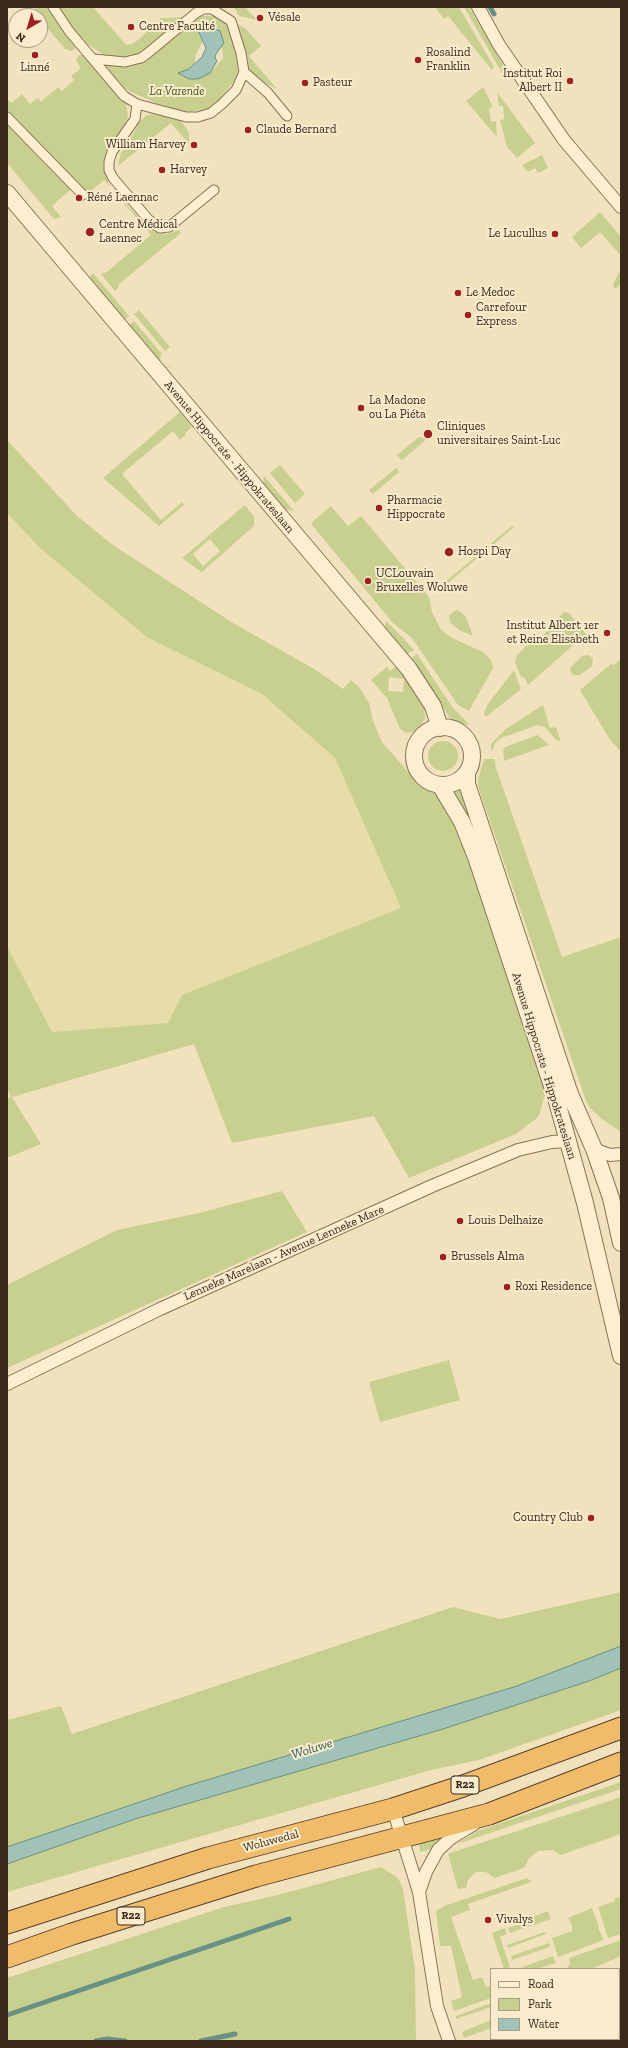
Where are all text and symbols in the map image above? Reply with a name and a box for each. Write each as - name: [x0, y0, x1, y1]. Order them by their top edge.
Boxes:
- north arrow: [8, 8, 48, 48]
- place label: Vésale: [268, 11, 301, 25]
- marker: Vésale: [255, 13, 265, 23]
- place label: Centre Faculté: [139, 20, 215, 34]
- marker: Centre Faculté: [126, 22, 136, 32]
- text: N: [14, 29, 28, 45]
- place label: Rosalind Franklin: [426, 46, 470, 74]
- marker: Linné: [30, 50, 40, 60]
- marker: Rosalind Franklin: [413, 55, 423, 65]
- place label: Linné: [20, 61, 50, 75]
- place label: Institut Roi Albert II: [503, 67, 562, 95]
- place label: Pasteur: [313, 76, 353, 90]
- marker: Institut Roi Albert II: [565, 76, 575, 86]
- marker: Pasteur: [300, 78, 310, 88]
- park label: La Varende: [150, 85, 204, 99]
- place label: Claude Bernard: [256, 123, 337, 137]
- marker: Claude Bernard: [243, 125, 253, 135]
- place label: William Harvey: [106, 138, 186, 152]
- marker: William Harvey: [189, 140, 199, 150]
- place label: Harvey: [170, 163, 207, 177]
- marker: Harvey: [157, 165, 167, 175]
- place label: Réné Laennac: [87, 191, 158, 205]
- marker: Réné Laennac: [74, 193, 84, 203]
- place label: Centre Médical Laennec: [99, 218, 178, 246]
- marker: Centre Médical Laennec: [84, 226, 96, 238]
- place label: Le Lucullus: [488, 227, 547, 241]
- marker: Le Lucullus: [550, 229, 560, 239]
- place label: Le Medoc: [466, 286, 515, 300]
- marker: Le Medoc: [453, 288, 463, 298]
- place label: Carrefour Express: [476, 301, 527, 329]
- marker: Carrefour Express: [463, 310, 473, 320]
- street label: Avenue Hippocrate - Hippokrateslaan: [161, 378, 297, 536]
- place label: La Madone ou La Piéta: [369, 394, 426, 422]
- marker: La Madone ou La Piéta: [356, 403, 366, 413]
- place label: Cliniques universitaires Saint-Luc: [437, 420, 561, 448]
- marker: Cliniques universitaires Saint-Luc: [422, 428, 434, 440]
- place label: Pharmacie Hippocrate: [387, 494, 445, 522]
- marker: Pharmacie Hippocrate: [374, 503, 384, 513]
- place label: Hospi Day: [458, 545, 511, 559]
- marker: Hospi Day: [443, 546, 455, 558]
- place label: UCLouvain Bruxelles Woluwe: [376, 567, 468, 595]
- marker: UCLouvain Bruxelles Woluwe: [363, 576, 373, 586]
- place label: Institut Albert 1er et Reine Elisabeth: [506, 619, 599, 647]
- marker: Institut Albert 1er et Reine Elisabeth: [602, 628, 612, 638]
- street label: Avenue Hippocrate - Hippokrateslaan: [509, 971, 579, 1161]
- street label: Lenneke Marelaan - Avenue Lenneke Mare: [182, 1202, 386, 1304]
- place label: Louis Delhaize: [468, 1214, 543, 1228]
- marker: Louis Delhaize: [455, 1216, 465, 1226]
- place label: Brussels Alma: [451, 1250, 524, 1264]
- marker: Brussels Alma: [438, 1252, 448, 1262]
- place label: Roxi Residence: [515, 1280, 592, 1294]
- marker: Roxi Residence: [502, 1282, 512, 1292]
- place label: Country Club: [513, 1511, 583, 1525]
- marker: Country Club: [586, 1513, 596, 1523]
- water label: Woluwe: [290, 1735, 334, 1763]
- road number: R22: [451, 1776, 479, 1794]
- street label: Woluwedal: [242, 1827, 300, 1855]
- road number: R22: [117, 1907, 145, 1925]
- place label: Vivalys: [496, 1913, 533, 1927]
- marker: Vivalys: [483, 1915, 493, 1925]
- legend: [490, 1968, 620, 2040]
- text: Road: [528, 1977, 554, 1991]
- text: Park: [528, 1997, 552, 2011]
- text: Water: [528, 2017, 560, 2031]

